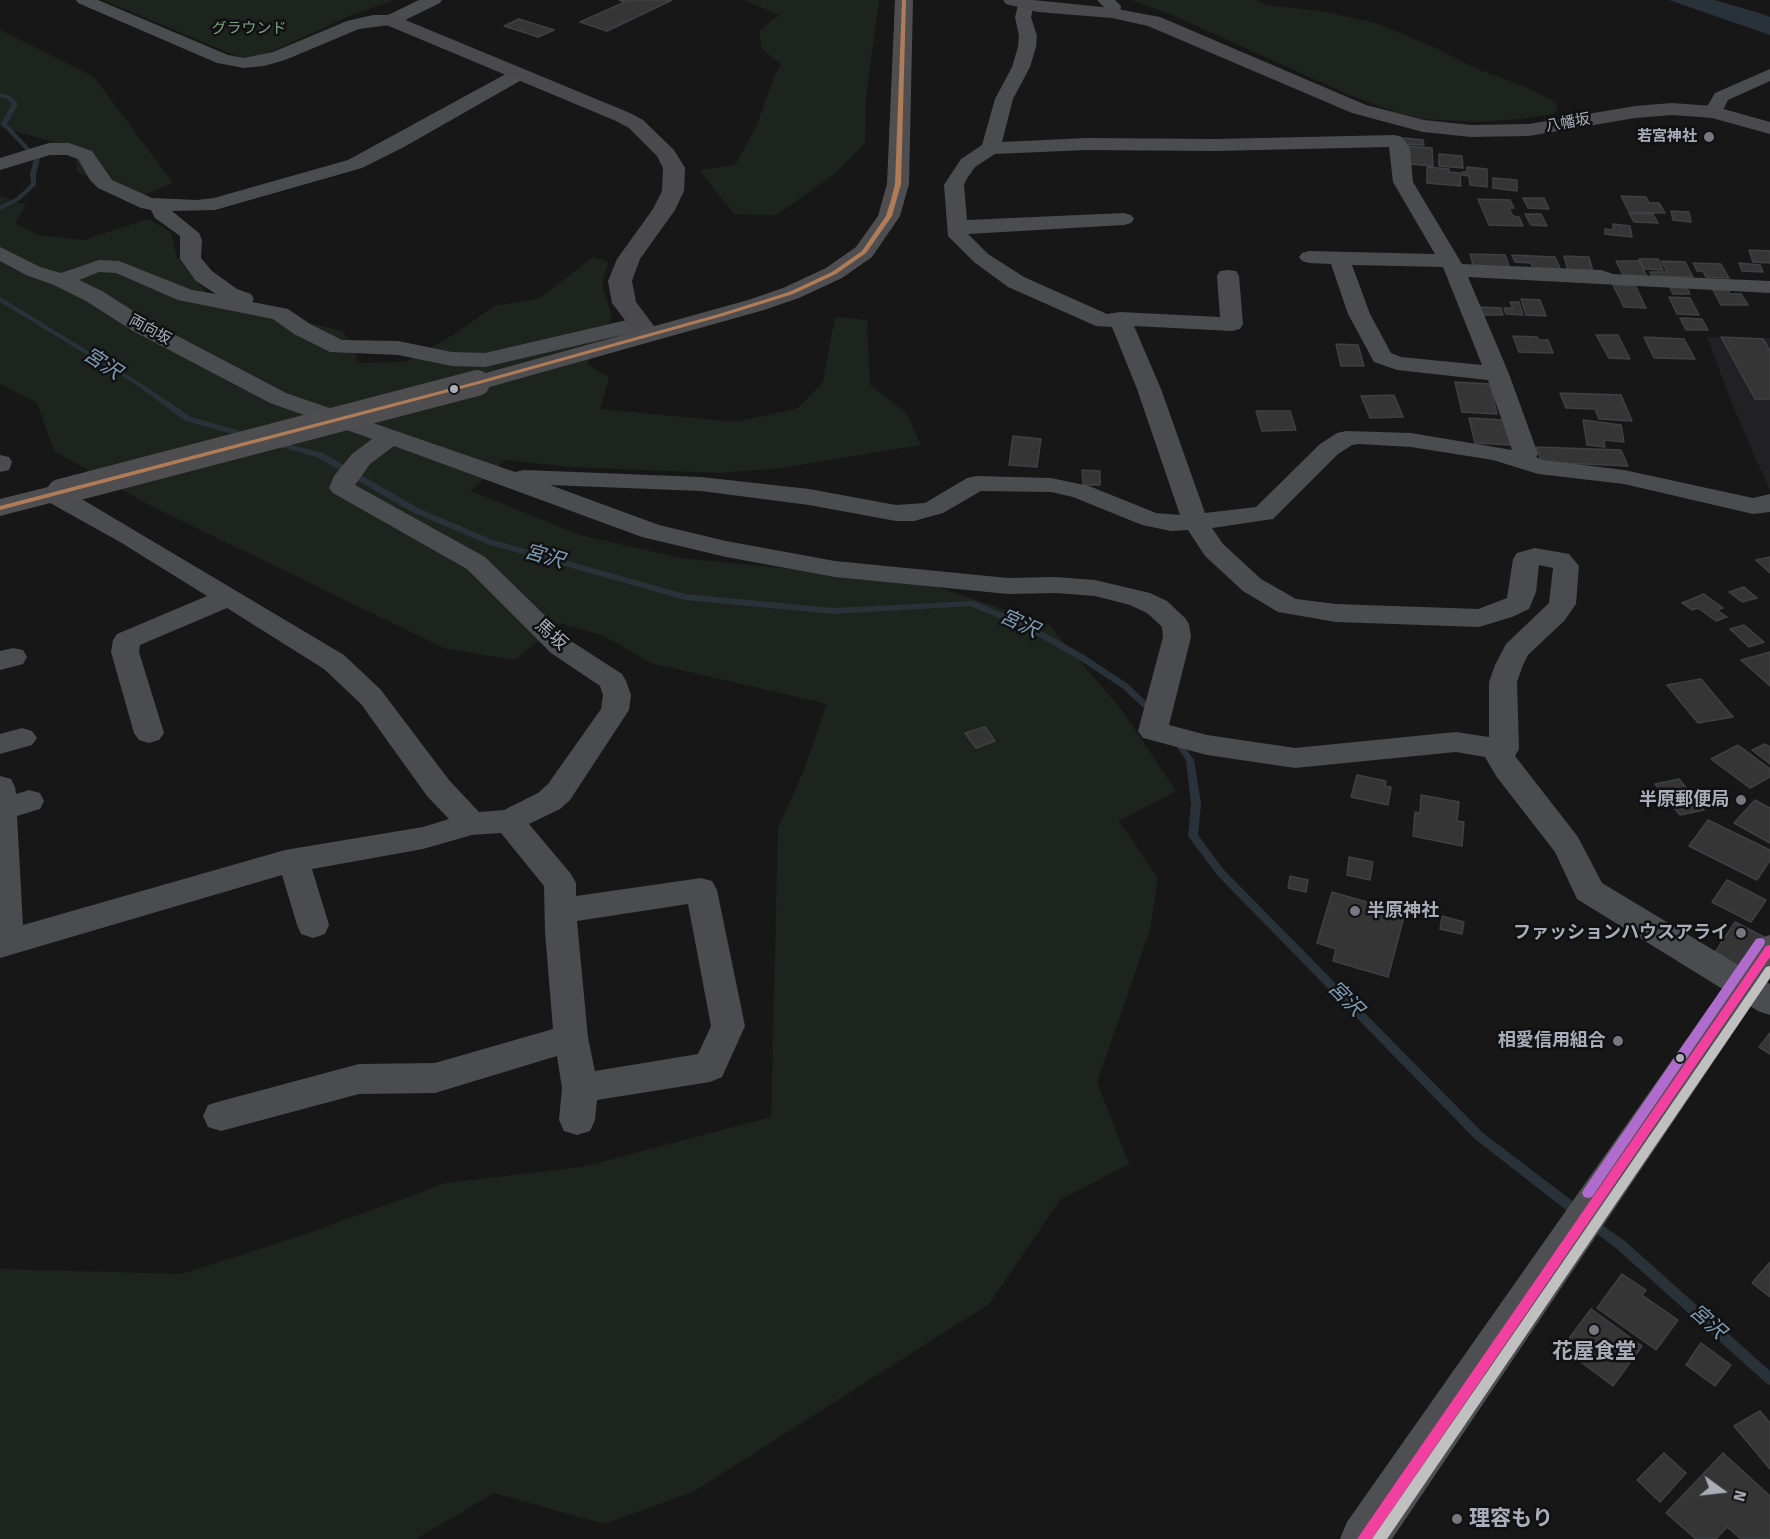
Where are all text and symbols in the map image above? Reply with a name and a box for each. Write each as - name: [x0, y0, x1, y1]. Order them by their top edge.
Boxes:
- park label: グラウンド: [212, 20, 286, 38]
- street label: 八幡坂: [1544, 110, 1592, 136]
- place label: 若宮神社: [1637, 128, 1697, 146]
- marker: 若宮神社: [1702, 130, 1716, 144]
- street label: 両向坂: [126, 311, 174, 349]
- water label: 宮沢: [79, 343, 125, 385]
- unlabelled marker: [448, 383, 460, 395]
- water label: 宮沢: [521, 540, 567, 574]
- water label: 宮沢: [996, 605, 1042, 643]
- street label: 馬坂: [530, 615, 572, 655]
- place label: 半原郵便局: [1639, 789, 1729, 811]
- marker: 半原郵便局: [1734, 793, 1748, 807]
- place label: 半原神社: [1367, 900, 1439, 922]
- marker: 半原神社: [1348, 904, 1362, 918]
- place label: ファッションハウスアライ: [1513, 922, 1729, 944]
- marker: ファッションハウスアライ: [1734, 926, 1748, 940]
- water label: 宮沢: [1322, 976, 1368, 1022]
- place label: 相愛信用組合: [1498, 1030, 1606, 1052]
- marker: 相愛信用組合: [1611, 1034, 1625, 1048]
- unlabelled marker: [1674, 1052, 1686, 1064]
- water label: 宮沢: [1684, 1300, 1730, 1344]
- marker: 花屋食堂: [1587, 1323, 1601, 1337]
- place label: 花屋食堂: [1552, 1339, 1636, 1365]
- north arrow: [1692, 1461, 1752, 1521]
- text: N: [1729, 1488, 1750, 1503]
- place label: 理容もり: [1469, 1506, 1553, 1532]
- marker: 理容もり: [1450, 1512, 1464, 1526]

